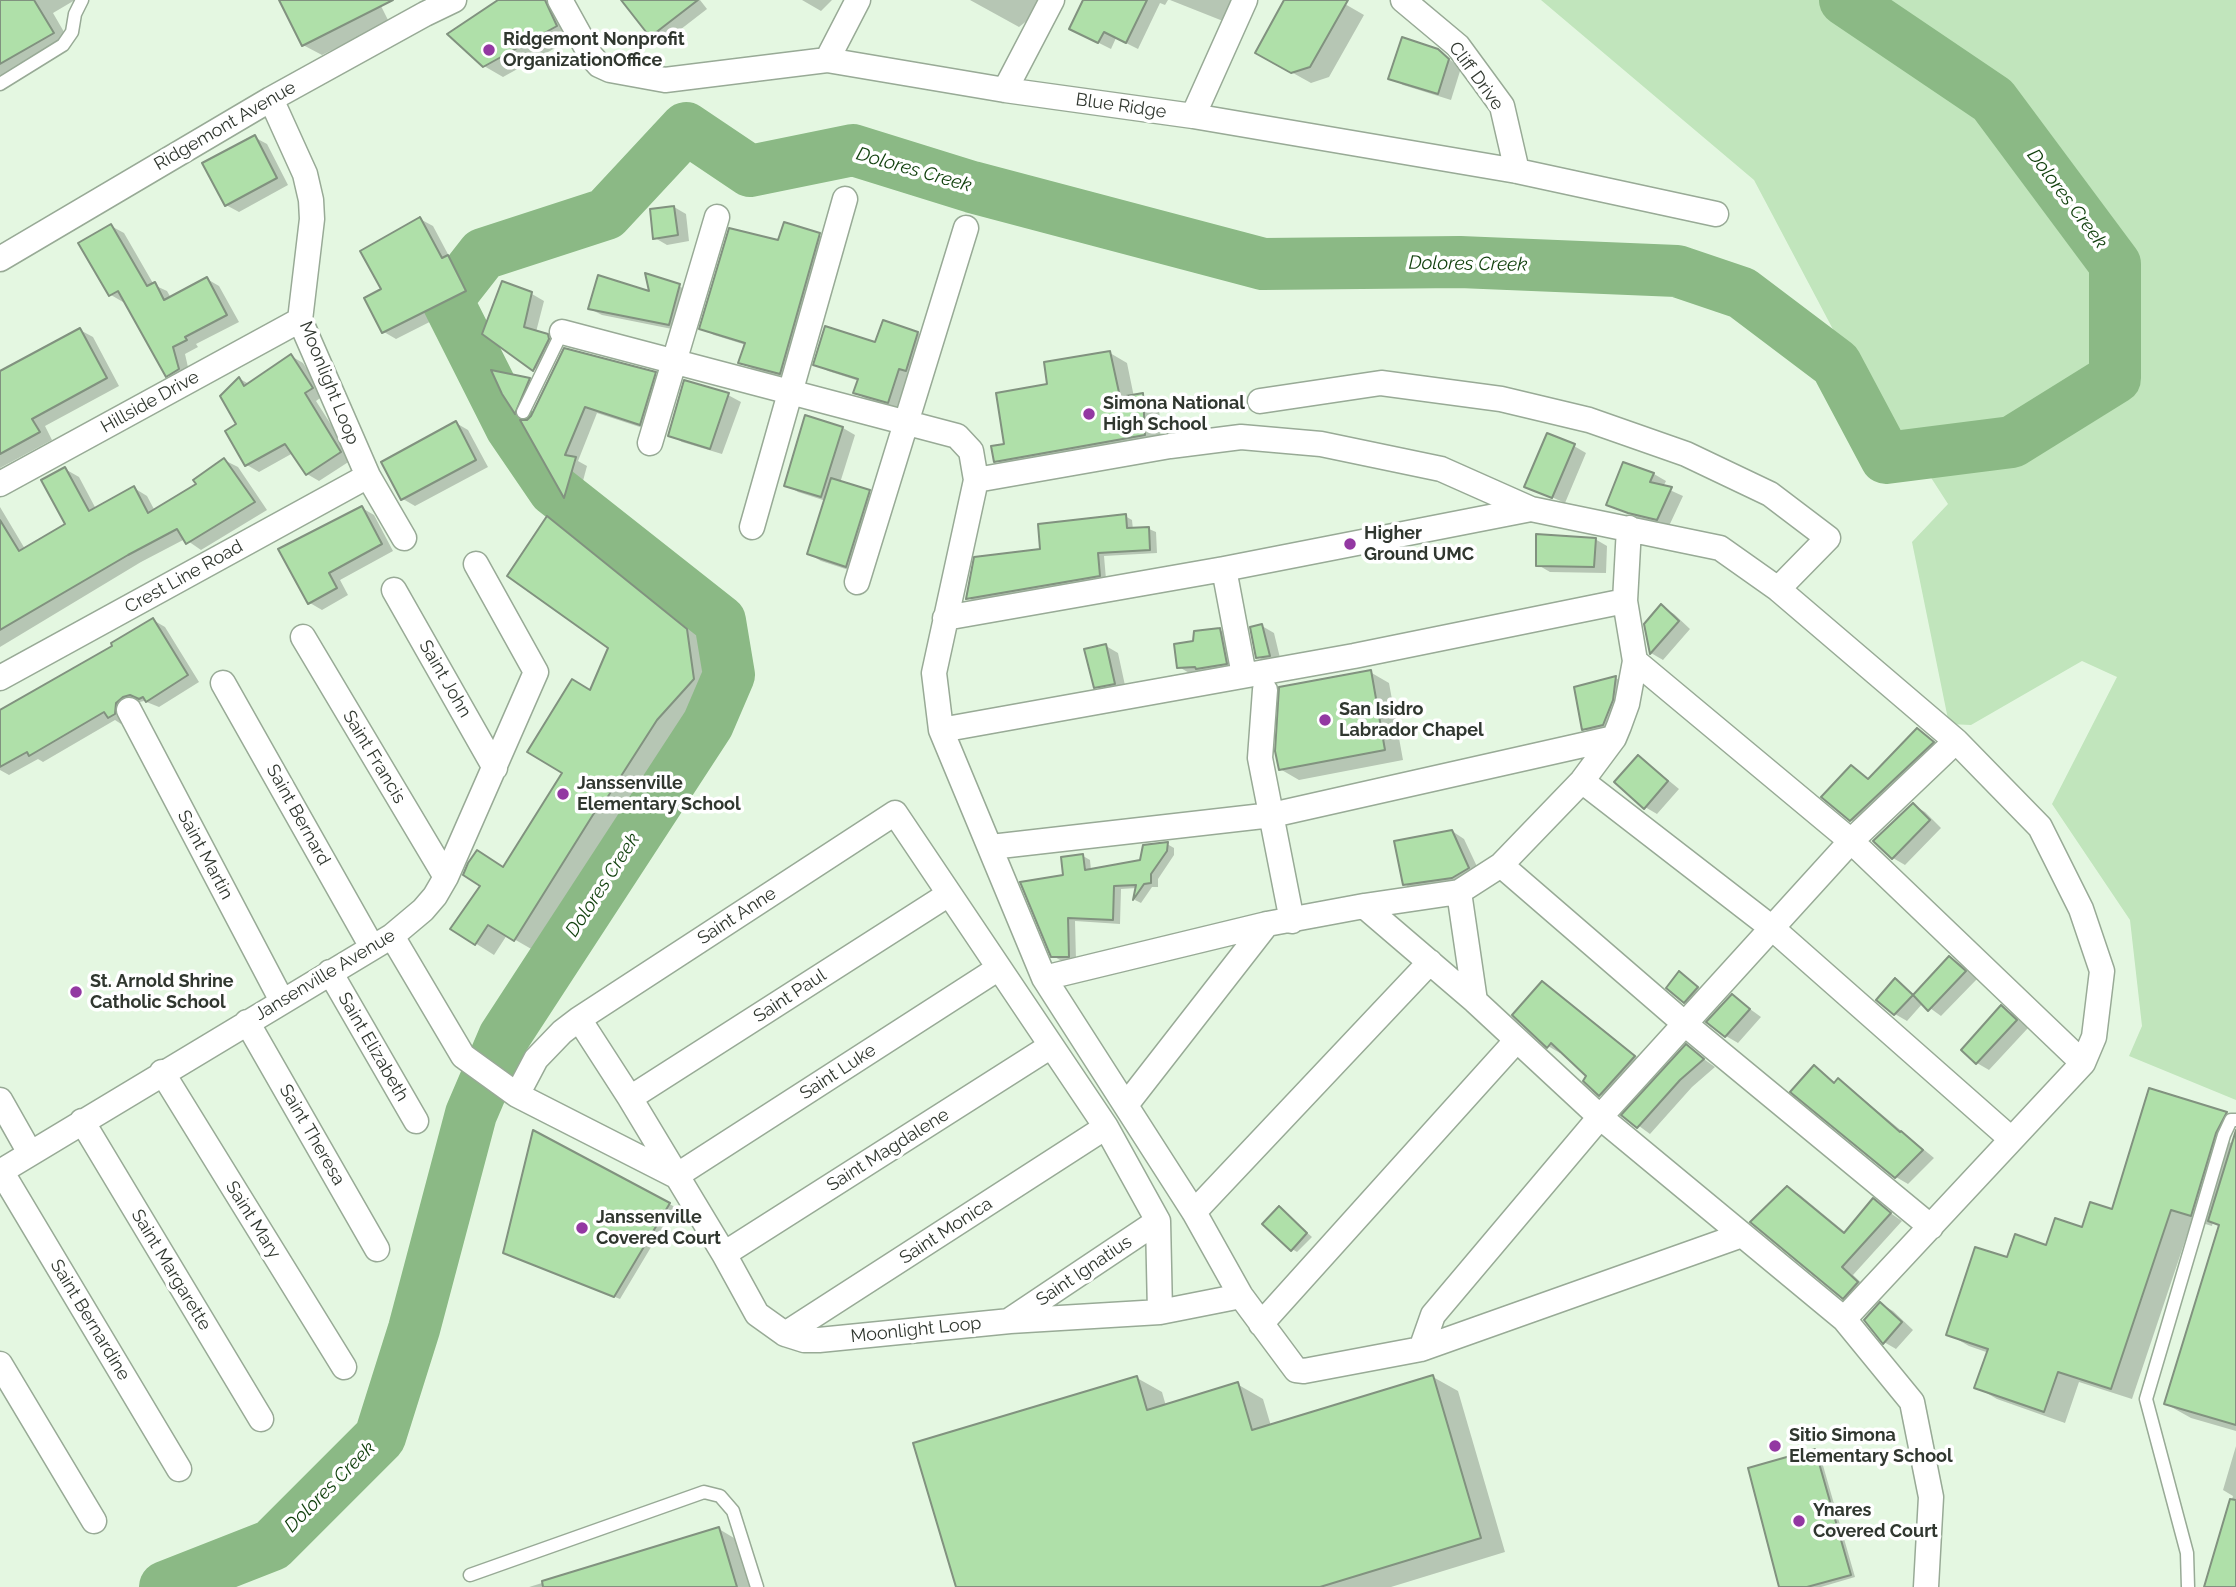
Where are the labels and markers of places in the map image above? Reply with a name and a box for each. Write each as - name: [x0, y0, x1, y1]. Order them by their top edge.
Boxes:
- place label: Ridgemont Nonprofit OrganizationOffice: [503, 29, 685, 72]
- marker: Ridgemont Nonprofit OrganizationOffice: [481, 42, 497, 58]
- place label: Simona National High School: [1103, 393, 1245, 436]
- marker: Simona National High School: [1081, 406, 1097, 422]
- place label: Higher Ground UMC: [1364, 523, 1474, 566]
- marker: Higher Ground UMC: [1342, 536, 1358, 552]
- place label: San Isidro Labrador Chapel: [1339, 699, 1484, 742]
- marker: San Isidro Labrador Chapel: [1317, 712, 1333, 728]
- place label: Janssenville Elementary School: [577, 773, 741, 816]
- marker: Janssenville Elementary School: [555, 786, 571, 802]
- place label: St. Arnold Shrine Catholic School: [90, 971, 234, 1014]
- marker: St. Arnold Shrine Catholic School: [68, 984, 84, 1000]
- place label: Janssenville Covered Court: [596, 1207, 721, 1250]
- marker: Janssenville Covered Court: [574, 1220, 590, 1236]
- place label: Sitio Simona Elementary School: [1789, 1425, 1953, 1468]
- marker: Sitio Simona Elementary School: [1767, 1438, 1783, 1454]
- place label: Ynares Covered Court: [1813, 1500, 1938, 1542]
- marker: Ynares Covered Court: [1791, 1513, 1807, 1529]

